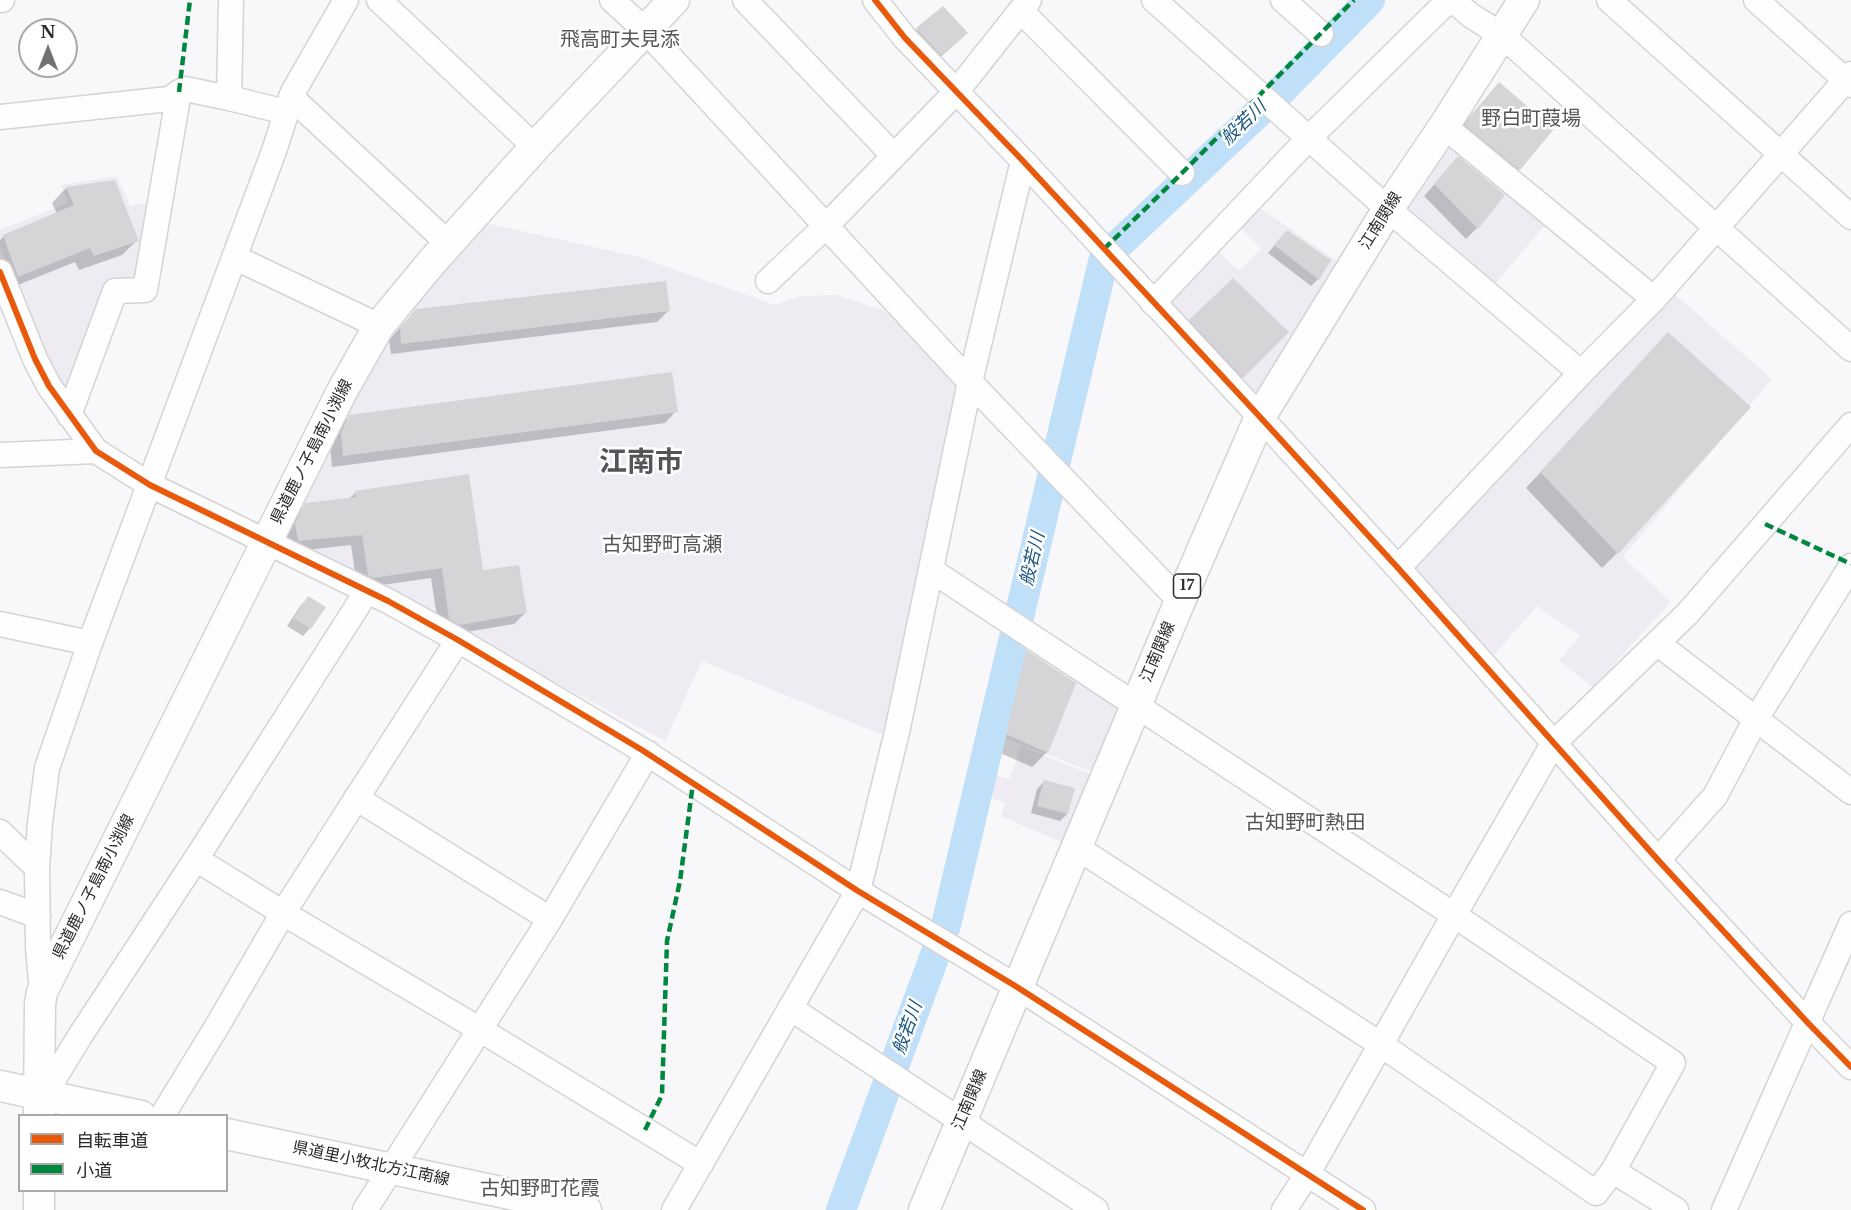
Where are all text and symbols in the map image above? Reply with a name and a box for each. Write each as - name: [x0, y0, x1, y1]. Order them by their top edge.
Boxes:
- north arrow: [18, 18, 78, 78]
- text: N: [40, 22, 56, 42]
- district label: 飛高町夫見添: [560, 28, 680, 52]
- water label: 般若川: [1217, 96, 1271, 150]
- district label: 野白町葭場: [1481, 107, 1581, 131]
- street label: 江南関線: [1356, 189, 1406, 253]
- street label: 県道鹿ノ子島南小渕線: [267, 376, 357, 528]
- district label: 江南市: [599, 446, 683, 480]
- water label: 般若川: [1016, 530, 1050, 588]
- district label: 古知野町高瀬: [602, 533, 722, 557]
- road number: 17: [1174, 574, 1200, 598]
- street label: 江南関線: [1137, 619, 1179, 685]
- street label: 県道鹿ノ子島南小渕線: [49, 811, 139, 963]
- district label: 古知野町熱田: [1245, 811, 1365, 835]
- water label: 般若川: [889, 999, 927, 1057]
- street label: 江南関線: [949, 1067, 991, 1133]
- legend: [18, 1114, 228, 1192]
- text: 自転車道: [76, 1130, 148, 1152]
- street label: 県道里小牧北方江南線: [291, 1138, 451, 1190]
- text: 小道: [76, 1160, 112, 1182]
- district label: 古知野町花霞: [480, 1177, 600, 1201]

